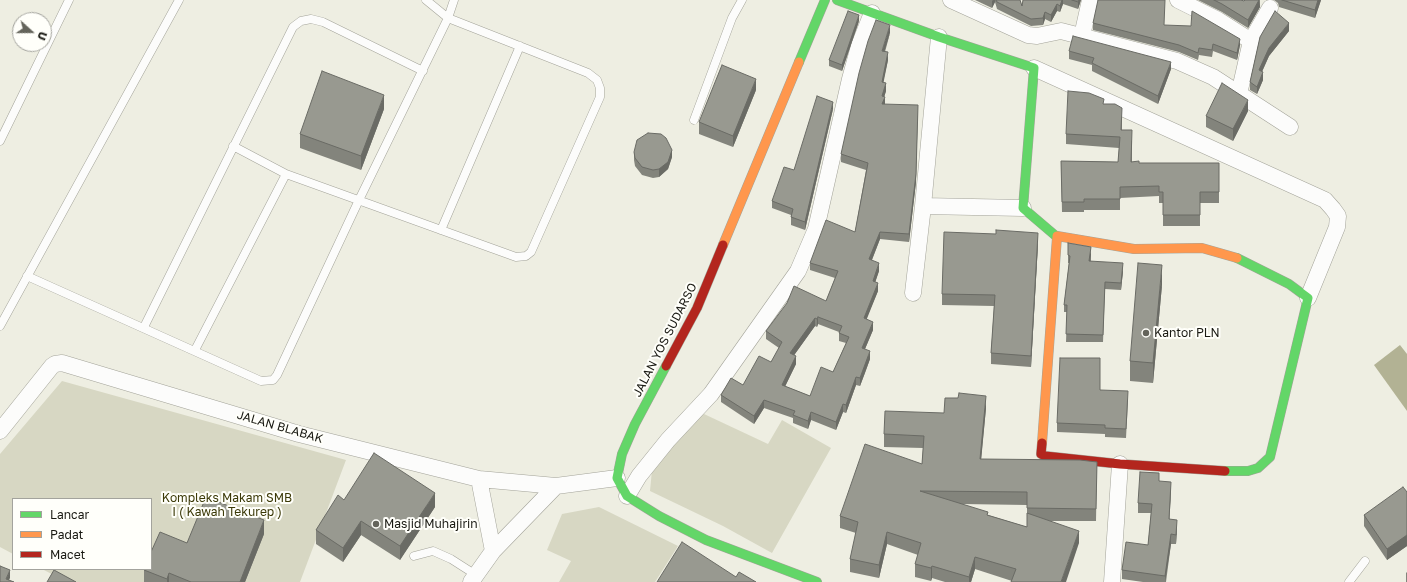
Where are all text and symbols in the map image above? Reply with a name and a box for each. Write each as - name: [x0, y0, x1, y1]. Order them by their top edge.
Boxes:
- north arrow: [12, 12, 52, 52]
- text: U: [35, 30, 50, 42]
- street label: JALAN YOS SUDARSO: [630, 281, 700, 399]
- place label: Kantor PLN: [1154, 326, 1220, 340]
- marker: Kantor PLN: [1141, 328, 1151, 338]
- street label: JALAN BLABAK: [235, 408, 325, 446]
- park label: Kompleks Makam SMB I ( Kawah Tekurep ): [162, 491, 292, 519]
- legend: [12, 498, 152, 570]
- text: Lancar: [50, 507, 89, 522]
- place label: Masjid Muhajirin: [384, 517, 478, 531]
- marker: Masjid Muhajirin: [371, 519, 381, 529]
- text: Padat: [50, 527, 83, 542]
- text: Macet: [50, 547, 85, 562]

